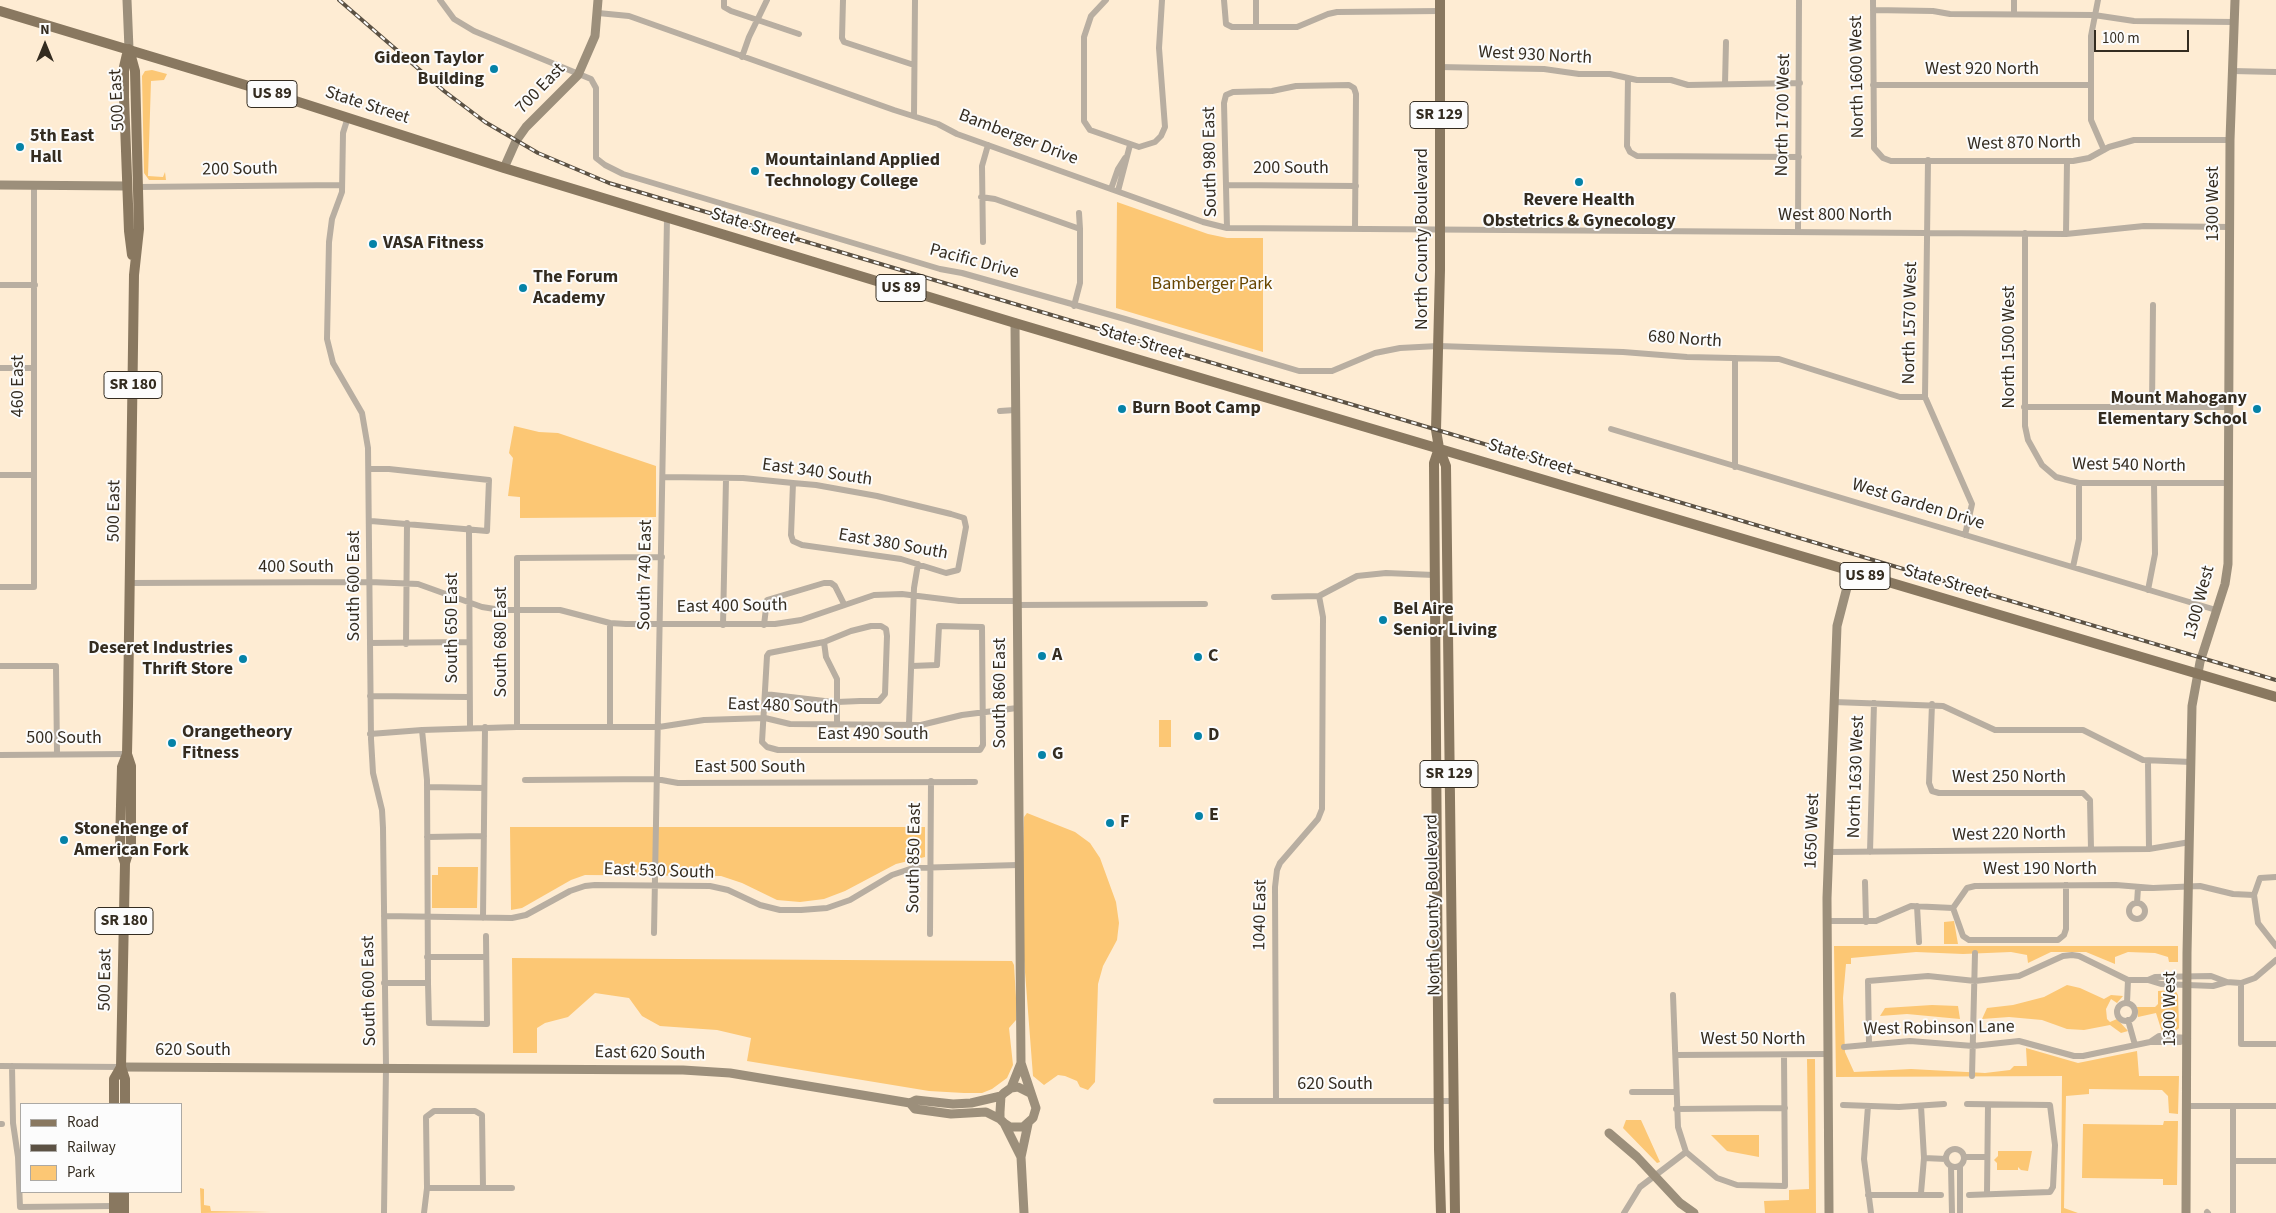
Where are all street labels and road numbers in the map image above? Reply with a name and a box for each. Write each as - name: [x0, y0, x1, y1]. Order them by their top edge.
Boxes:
- street label: North 1600 West: [1846, 15, 1870, 139]
- street label: West 930 North: [1478, 42, 1592, 70]
- street label: North 1700 West: [1772, 53, 1796, 177]
- street label: 700 East: [512, 59, 570, 119]
- street label: West 920 North: [1925, 59, 2039, 81]
- street label: 500 East: [106, 68, 130, 132]
- road number: US 89: [247, 80, 297, 108]
- street label: State Street: [322, 82, 412, 130]
- road number: SR 129: [1410, 102, 1468, 128]
- street label: Bamberger Drive: [955, 105, 1081, 171]
- street label: South 980 East: [1199, 106, 1223, 218]
- street label: West 870 North: [1967, 132, 2081, 156]
- street label: North County Boulevard: [1412, 148, 1434, 330]
- street label: 200 South: [1253, 158, 1329, 180]
- street label: 200 South: [202, 159, 278, 181]
- street label: 1300 West: [2203, 166, 2225, 242]
- street label: State Street: [708, 204, 798, 250]
- street label: West 800 North: [1778, 205, 1892, 227]
- street label: Pacific Drive: [927, 240, 1021, 284]
- street label: North 1570 West: [1899, 261, 1923, 385]
- road number: US 89: [876, 274, 926, 302]
- street label: North 1500 West: [1999, 286, 2021, 408]
- street label: State Street: [1096, 320, 1186, 366]
- street label: 680 North: [1647, 327, 1723, 353]
- street label: 460 East: [8, 355, 30, 417]
- road number: SR 180: [104, 372, 162, 398]
- street label: State Street: [1485, 435, 1575, 481]
- street label: West 540 North: [2072, 454, 2186, 478]
- street label: East 340 South: [761, 455, 873, 491]
- street label: West Garden Drive: [1849, 475, 1987, 535]
- street label: 500 East: [104, 480, 126, 542]
- street label: South 740 East: [634, 519, 658, 631]
- street label: East 380 South: [837, 525, 949, 565]
- street label: South 600 East: [344, 531, 366, 641]
- street label: 400 South: [258, 557, 334, 579]
- street label: State Street: [1901, 561, 1991, 605]
- road number: US 89: [1840, 562, 1890, 590]
- street label: 1300 West: [2180, 564, 2220, 642]
- street label: South 650 East: [442, 573, 464, 683]
- street label: South 680 East: [491, 587, 513, 697]
- street label: East 400 South: [676, 595, 788, 619]
- street label: South 860 East: [990, 638, 1012, 748]
- street label: East 480 South: [727, 694, 839, 720]
- street label: North 1630 West: [1844, 715, 1870, 839]
- street label: East 490 South: [818, 724, 928, 746]
- street label: 500 South: [26, 728, 102, 750]
- street label: East 500 South: [695, 757, 805, 779]
- road number: SR 129: [1420, 761, 1478, 788]
- street label: West 250 North: [1952, 767, 2066, 789]
- street label: 1650 West: [1801, 793, 1825, 869]
- street label: South 850 East: [903, 802, 927, 914]
- street label: North County Boulevard: [1422, 814, 1446, 996]
- street label: West 220 North: [1952, 823, 2066, 847]
- street label: East 530 South: [603, 859, 715, 885]
- street label: West 190 North: [1983, 859, 2097, 881]
- street label: 1040 East: [1250, 879, 1272, 951]
- road number: SR 180: [95, 908, 153, 934]
- street label: South 600 East: [358, 935, 382, 1047]
- street label: 500 East: [95, 949, 117, 1011]
- street label: 1300 West: [2160, 971, 2182, 1047]
- street label: West Robinson Lane: [1863, 1017, 2015, 1041]
- street label: West 50 North: [1701, 1029, 1805, 1051]
- street label: 620 South: [155, 1040, 231, 1062]
- street label: East 620 South: [594, 1042, 706, 1066]
- street label: 620 South: [1297, 1074, 1373, 1096]

